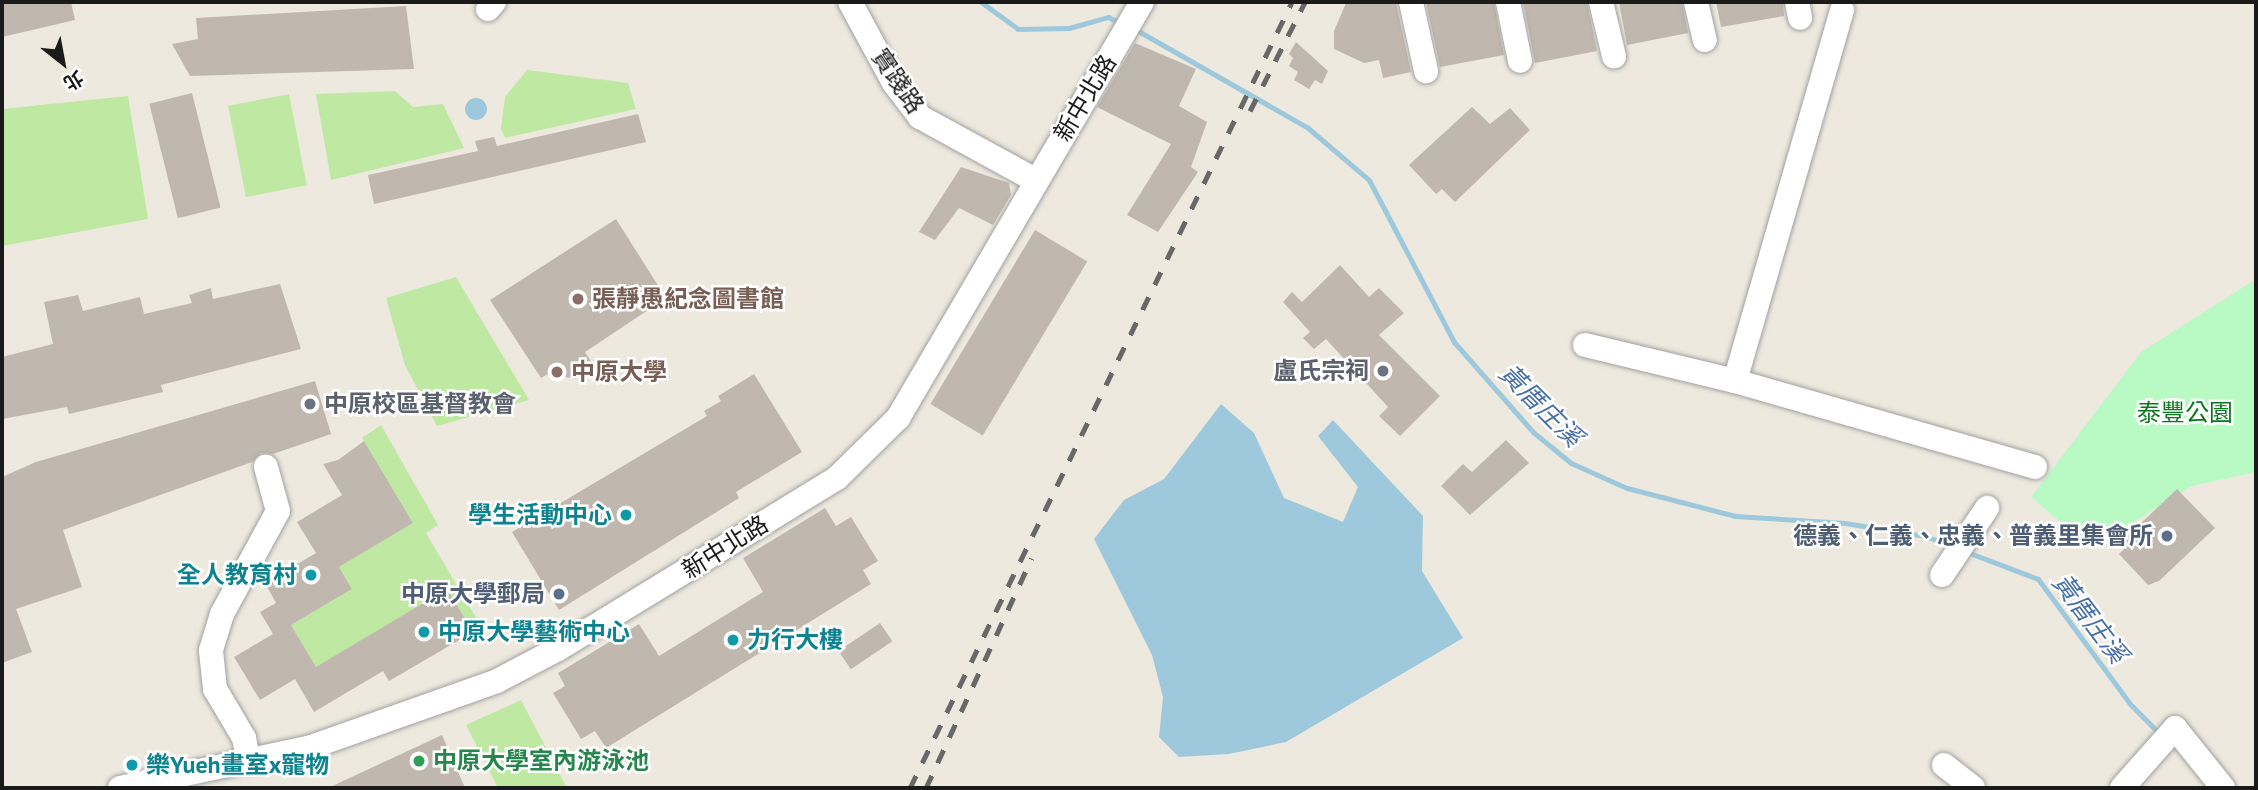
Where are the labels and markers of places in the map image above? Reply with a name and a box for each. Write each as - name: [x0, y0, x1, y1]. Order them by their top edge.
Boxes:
- place label: 張靜愚紀念圖書館: [592, 285, 784, 313]
- marker: 張靜愚紀念圖書館: [570, 291, 586, 307]
- place label: 盧氏宗祠: [1273, 357, 1369, 385]
- place label: 中原大學: [571, 358, 667, 386]
- marker: 盧氏宗祠: [1375, 363, 1391, 379]
- marker: 中原大學: [549, 364, 565, 380]
- place label: 中原校區基督教會: [324, 390, 516, 418]
- marker: 中原校區基督教會: [302, 396, 318, 412]
- place label: 學生活動中心: [468, 501, 612, 529]
- marker: 學生活動中心: [618, 507, 634, 523]
- place label: 德義、仁義、忠義、普義里集會所: [1793, 522, 2153, 550]
- marker: 德義、仁義、忠義、普義里集會所: [2159, 528, 2175, 544]
- place label: 全人教育村: [177, 561, 297, 589]
- marker: 全人教育村: [303, 567, 319, 583]
- place label: 中原大學郵局: [401, 580, 545, 608]
- marker: 中原大學郵局: [551, 586, 567, 602]
- place label: 中原大學藝術中心: [438, 618, 630, 646]
- marker: 中原大學藝術中心: [416, 624, 432, 640]
- place label: 力行大樓: [747, 626, 843, 654]
- marker: 力行大樓: [725, 632, 741, 648]
- place label: 中原大學室內游泳池: [433, 747, 649, 775]
- place label: 樂Yueh畫室x寵物: [146, 751, 329, 779]
- marker: 中原大學室內游泳池: [411, 753, 427, 769]
- marker: 樂Yueh畫室x寵物: [124, 757, 140, 773]

